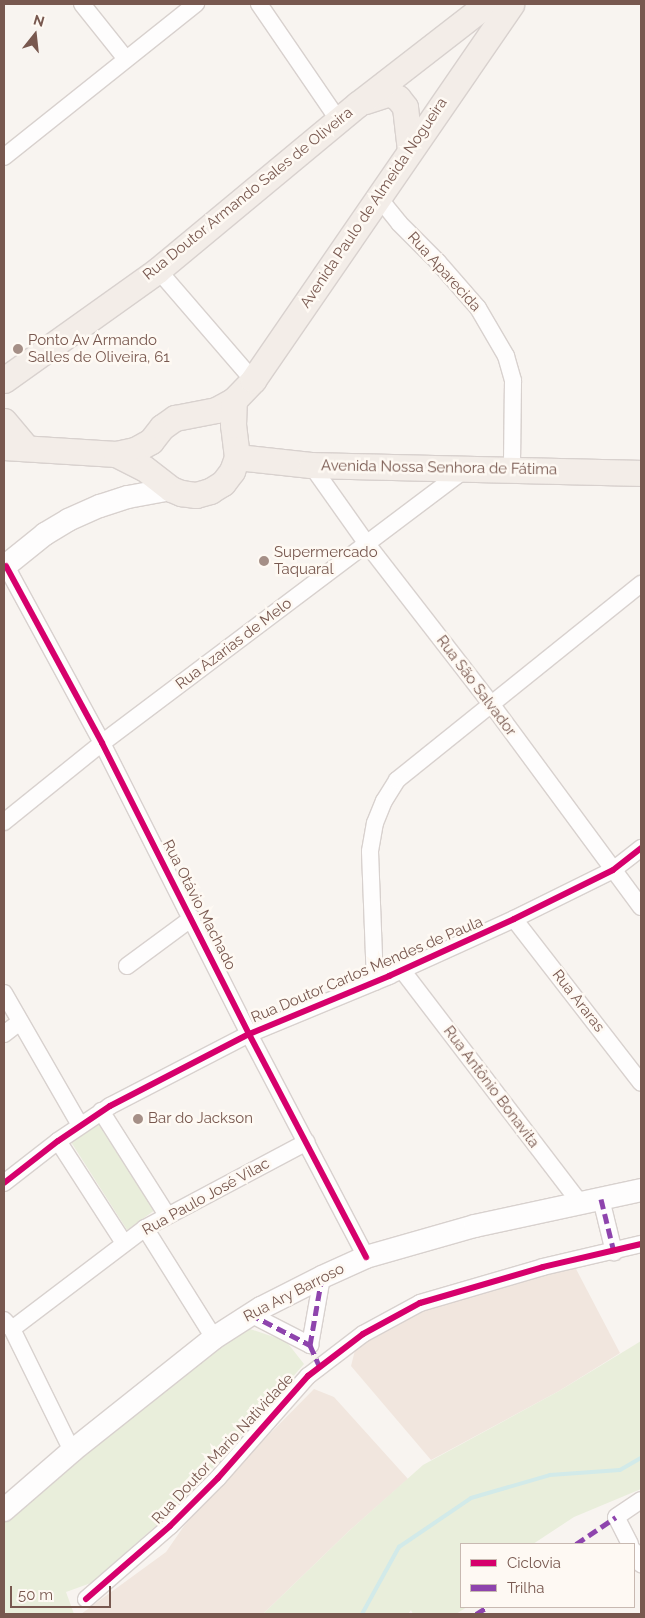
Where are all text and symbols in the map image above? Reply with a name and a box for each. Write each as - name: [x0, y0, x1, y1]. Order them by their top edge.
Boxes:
- north arrow: [10, 10, 60, 60]
- text: N: [32, 11, 46, 30]
- street label: Avenida Paulo de Almeida Nogueira: [297, 94, 451, 312]
- street label: Rua Doutor Armando Sales de Oliveira: [139, 104, 357, 284]
- street label: Rua Aparecida: [404, 228, 484, 316]
- place label: Ponto Av Armando Salles de Oliveira, 61: [28, 331, 170, 366]
- marker: Ponto Av Armando Salles de Oliveira, 61: [12, 343, 24, 355]
- street label: Avenida Nossa Senhora de Fátima: [321, 457, 557, 479]
- place label: Supermercado Taquaral: [274, 543, 378, 578]
- marker: Supermercado Taquaral: [258, 555, 270, 567]
- street label: Rua Azarias de Melo: [172, 594, 296, 694]
- street label: Rua São Salvador: [432, 632, 520, 740]
- street label: Rua Otávio Machado: [158, 837, 240, 973]
- street label: Rua Doutor Carlos Mendes de Paula: [248, 913, 486, 1027]
- street label: Rua Araras: [548, 966, 608, 1036]
- street label: Rua Antônio Bonavita: [439, 1022, 543, 1152]
- place label: Bar do Jackson: [148, 1110, 254, 1128]
- marker: Bar do Jackson: [132, 1113, 144, 1125]
- street label: Rua Paulo José Vilac: [139, 1154, 273, 1240]
- street label: Rua Ary Barroso: [240, 1260, 348, 1326]
- street label: Rua Doutor Mario Natividade: [148, 1370, 298, 1528]
- legend: [460, 1543, 635, 1608]
- text: Ciclovia: [507, 1554, 561, 1572]
- scale bar: [12, 1576, 114, 1608]
- text: Trilha: [507, 1579, 544, 1597]
- text: 50 m: [18, 1586, 53, 1604]

